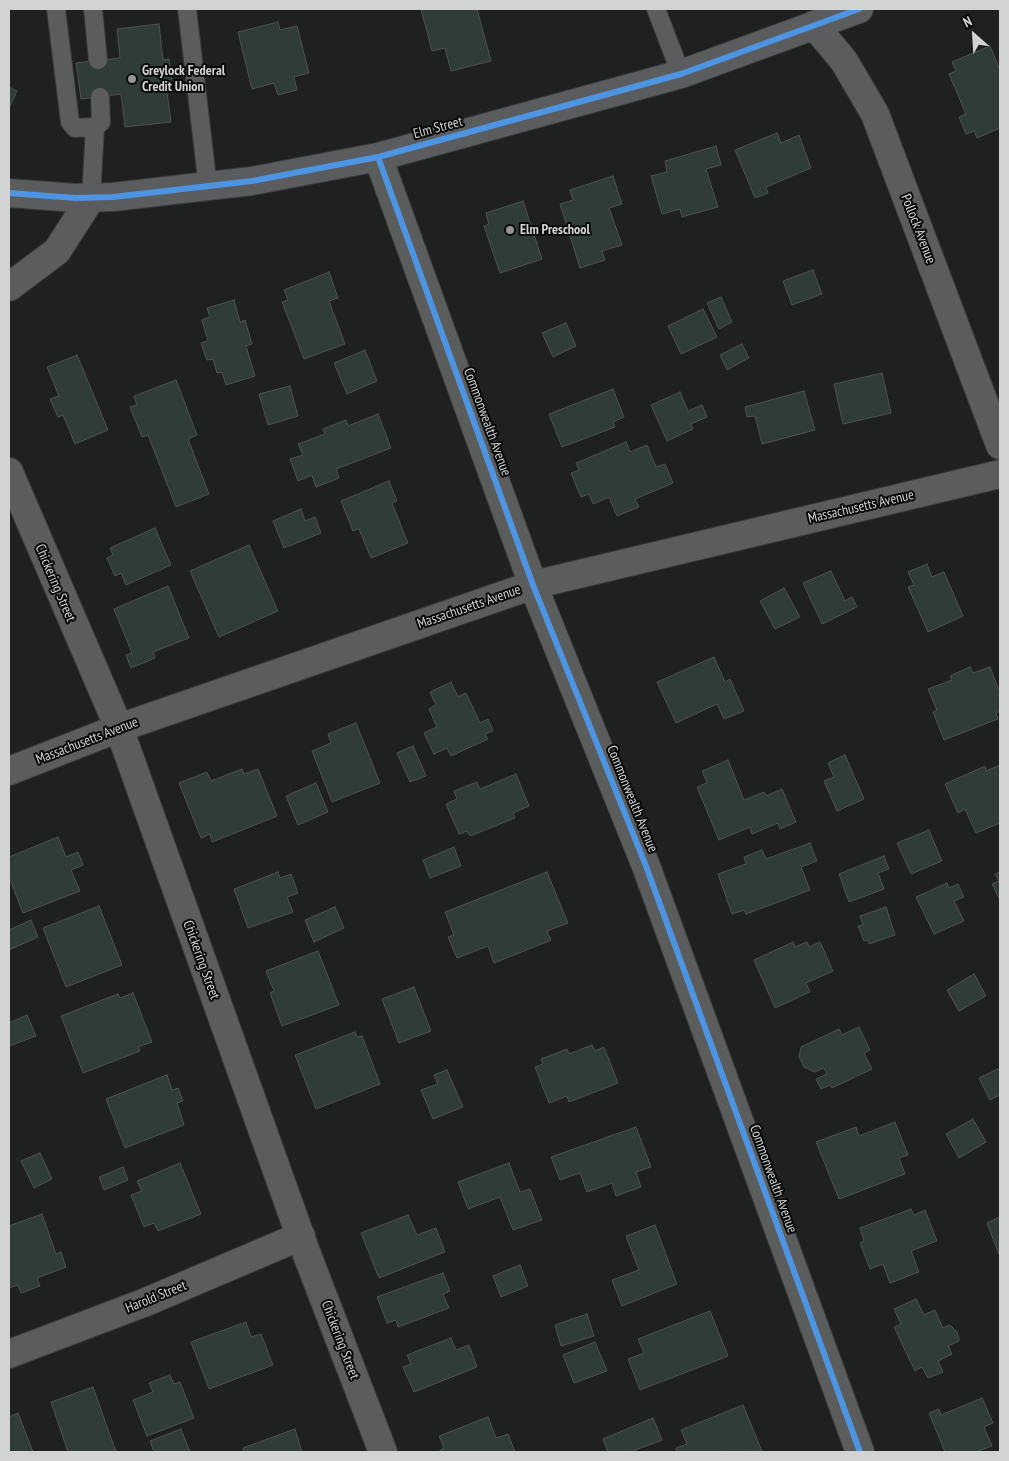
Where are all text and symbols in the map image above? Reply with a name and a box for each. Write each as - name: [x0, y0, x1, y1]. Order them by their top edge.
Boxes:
- north arrow: [949, 10, 999, 60]
- text: N: [960, 12, 975, 31]
- place label: Greylock Federal Credit Union: [142, 63, 225, 95]
- marker: Greylock Federal Credit Union: [126, 73, 138, 85]
- street label: Elm Street: [412, 113, 464, 143]
- street label: Pollock Avenue: [897, 192, 939, 266]
- place label: Elm Preschool: [520, 222, 590, 238]
- marker: Elm Preschool: [504, 224, 516, 236]
- street label: Commonwealth Avenue: [460, 366, 514, 478]
- street label: Massachusetts Avenue: [806, 487, 916, 527]
- street label: Chickering Street: [31, 542, 79, 624]
- street label: Massachusetts Avenue: [415, 581, 523, 633]
- street label: Massachusetts Avenue: [34, 714, 140, 768]
- street label: Commonwealth Avenue: [603, 743, 661, 855]
- street label: Chickering Street: [179, 918, 223, 1002]
- street label: Commonwealth Avenue: [746, 1123, 800, 1235]
- street label: Harold Street: [123, 1277, 189, 1317]
- street label: Chickering Street: [317, 1298, 363, 1382]

